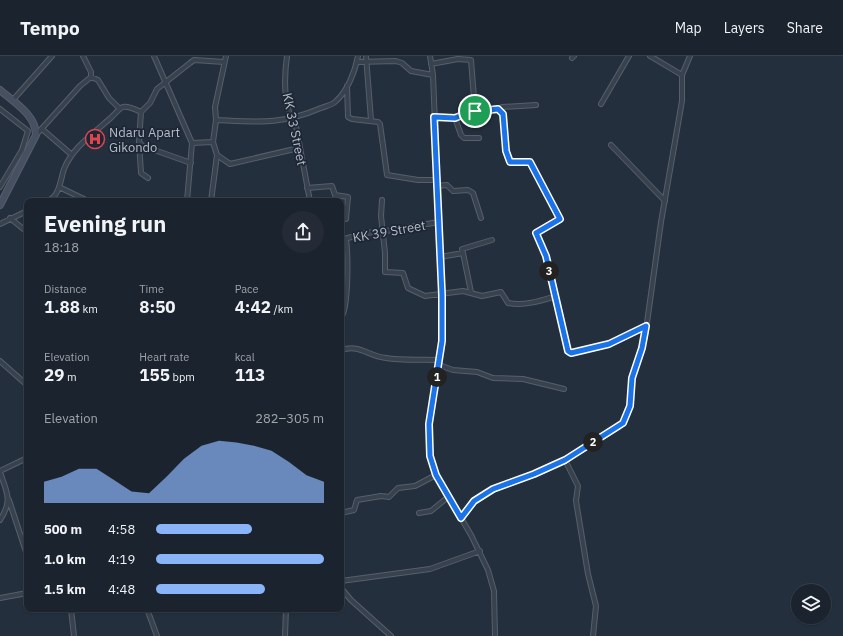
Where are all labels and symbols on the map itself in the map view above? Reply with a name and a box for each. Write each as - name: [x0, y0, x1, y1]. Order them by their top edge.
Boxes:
- street label: KK 33 Street: [279, 91, 311, 167]
- pin: [458, 94, 492, 128]
- place label: Ndaru Apart Gikondo: [109, 124, 180, 156]
- hospital icon: Ndaru Apart Gikondo: [84, 128, 106, 150]
- street label: KK 39 Street: [351, 217, 427, 246]
- pin: 3: [539, 261, 559, 281]
- pin: 1: [427, 367, 447, 387]
- pin: 2: [583, 432, 603, 452]

